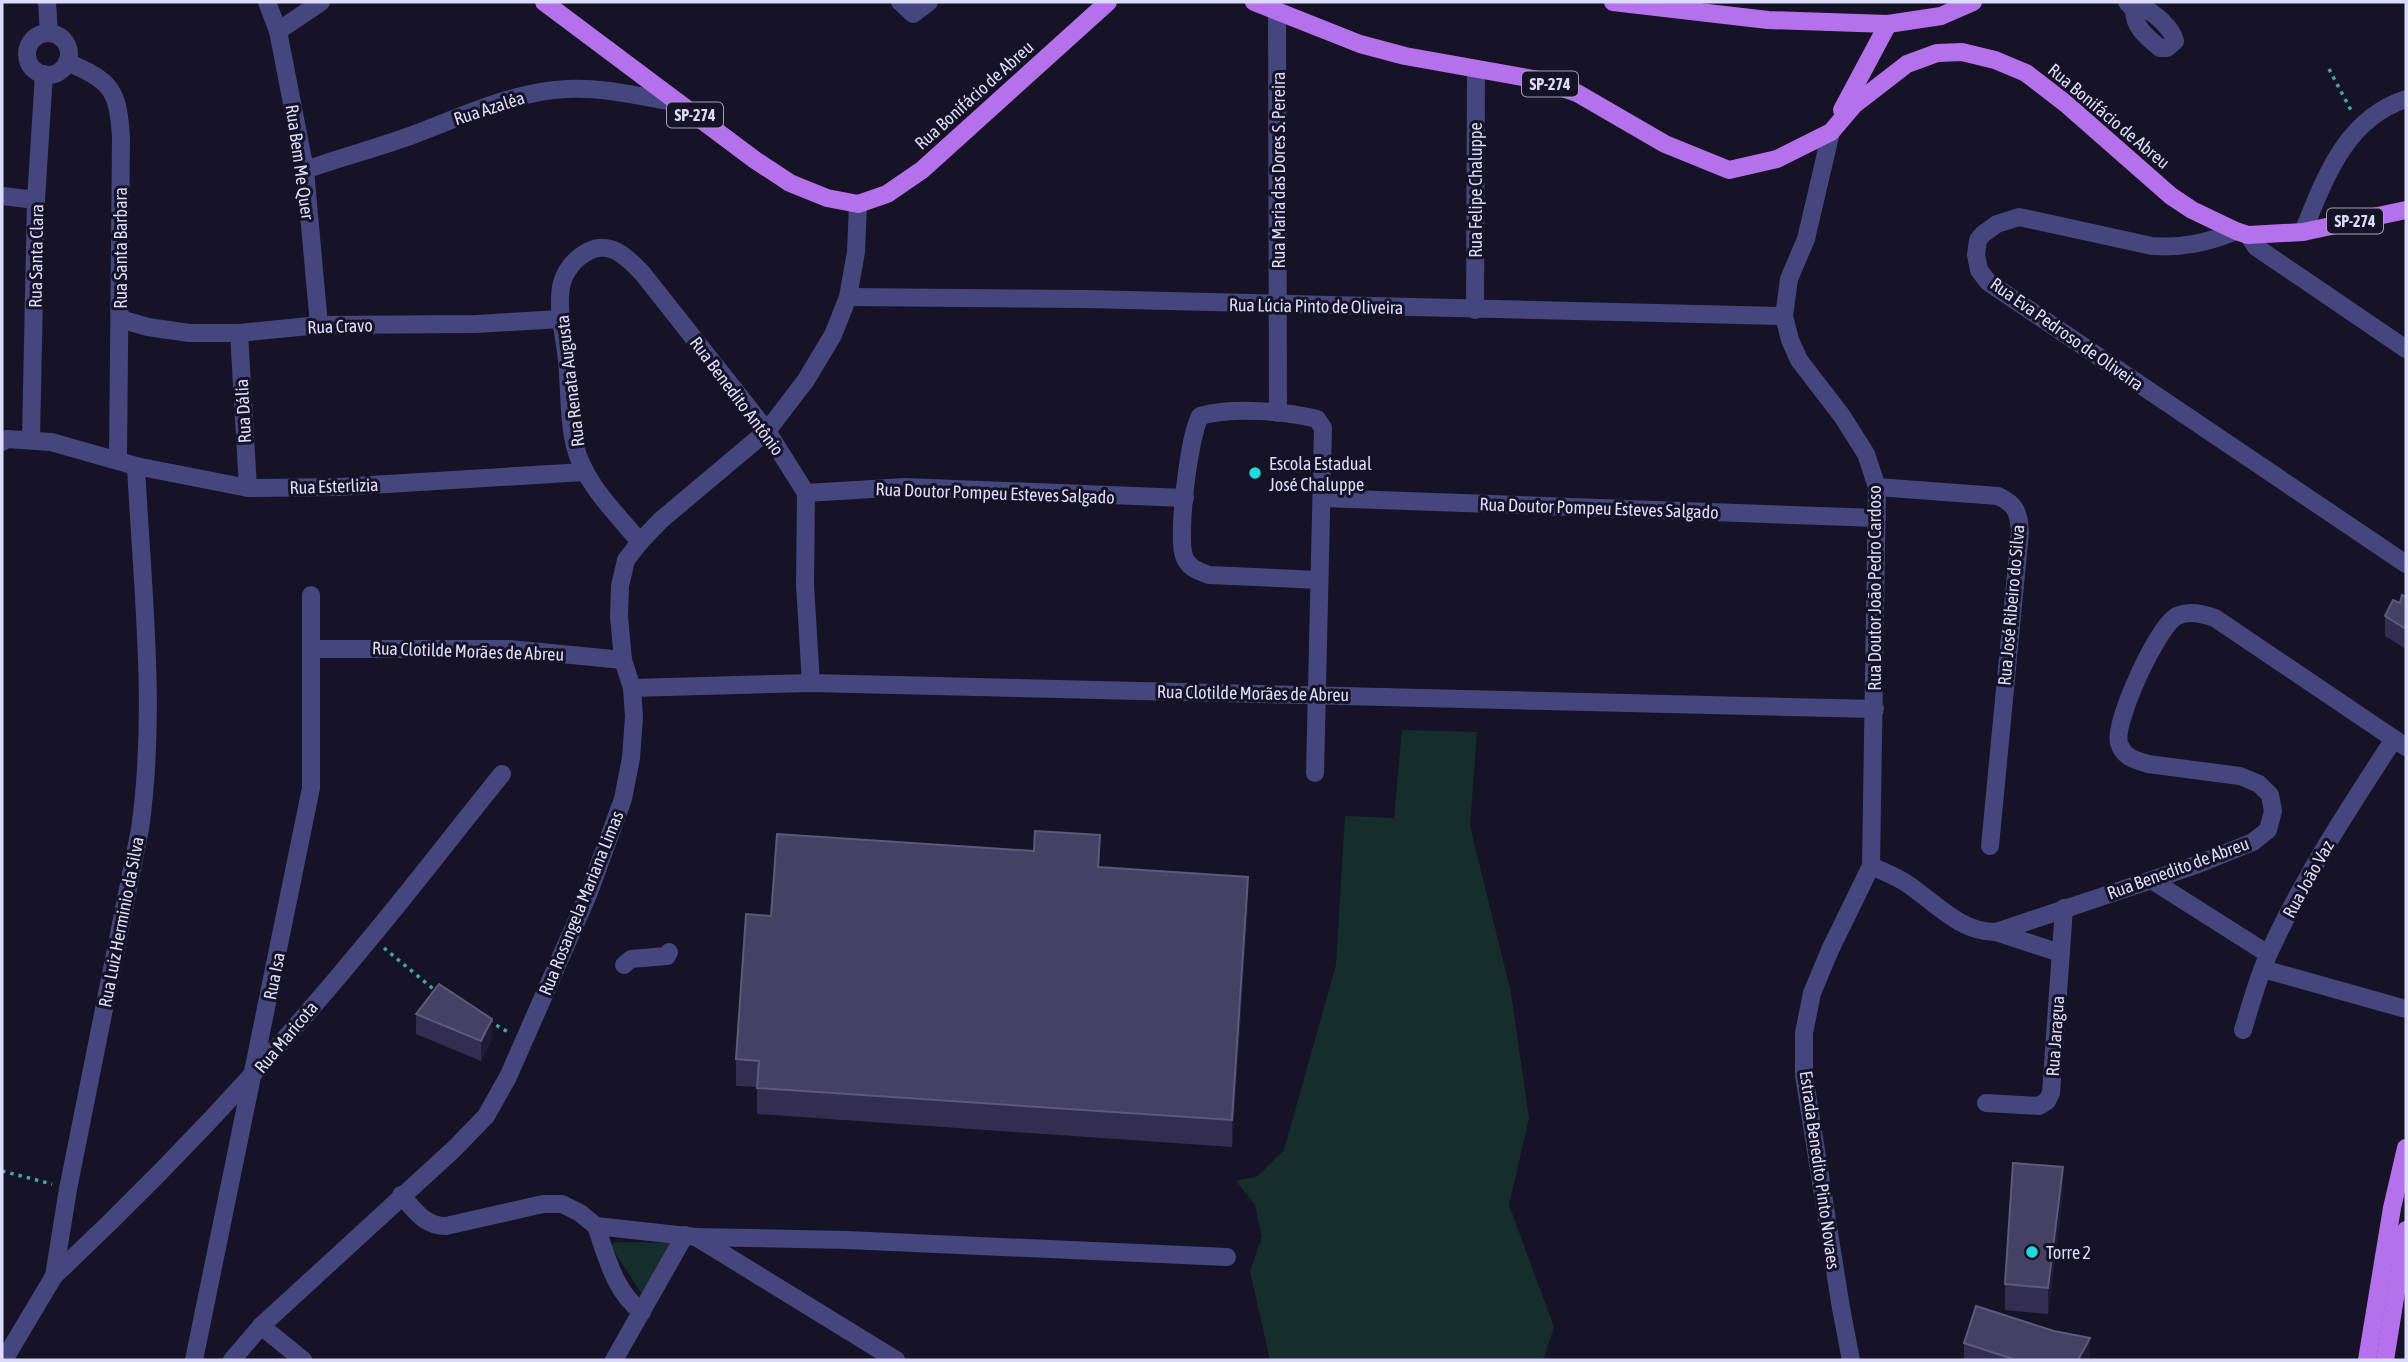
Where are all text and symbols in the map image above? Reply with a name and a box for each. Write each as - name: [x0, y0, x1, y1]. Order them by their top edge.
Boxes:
- street label: Rua Bonifácio de Abreu: [910, 36, 1038, 154]
- street label: Rua Bonifácio de Abreu: [2044, 59, 2174, 173]
- street label: Rua Maria das Dores S. Pereira: [1268, 72, 1289, 268]
- road number: SP-274: [1522, 72, 1578, 96]
- street label: Rua Azaléa: [451, 87, 527, 129]
- road number: SP-274: [667, 102, 723, 127]
- street label: Rua Bem Me Quer: [282, 103, 319, 222]
- street label: Rua Felipe Chaluppe: [1465, 122, 1486, 258]
- street label: Rua Santa Barbara: [110, 187, 131, 309]
- street label: Rua Santa Clara: [25, 204, 47, 308]
- road number: SP-274: [2327, 209, 2383, 234]
- street label: Rua Eva Pedroso de Oliveira: [1986, 273, 2148, 395]
- street label: Rua Lúcia Pinto de Oliveira: [1229, 294, 1403, 318]
- street label: Rua Cravo: [307, 314, 373, 338]
- street label: Rua Renata Augusta: [551, 314, 589, 448]
- street label: Rua Benedito Antônio: [686, 333, 788, 459]
- street label: Rua Dália: [231, 378, 255, 444]
- place label: Escola Estadual José Chaluppe: [1269, 453, 1372, 495]
- marker: Escola Estadual José Chaluppe: [1247, 465, 1263, 481]
- street label: Rua Esterlizia: [289, 474, 379, 498]
- street label: Rua Doutor Pompeu Esteves Salgado: [875, 478, 1115, 508]
- street label: Rua Doutor João Pedro Cardoso: [1864, 485, 1885, 691]
- street label: Rua Doutor Pompeu Esteves Salgado: [1479, 493, 1719, 523]
- street label: Rua José Ribeiro do Silva: [1994, 524, 2028, 686]
- street label: Rua Clotilde Morães de Abreu: [372, 637, 564, 665]
- street label: Rua Clotilde Morães de Abreu: [1157, 681, 1349, 705]
- street label: Rua Rosangela Mariana Limas: [534, 808, 628, 998]
- street label: Rua Benedito de Abreu: [2104, 833, 2252, 903]
- street label: Rua Luiz Herminio da Silva: [94, 835, 148, 1009]
- street label: Rua João Vaz: [2278, 836, 2338, 921]
- street label: Rua Isa: [259, 951, 289, 1001]
- street label: Rua Jaragua: [2042, 995, 2068, 1077]
- street label: Rua Maricota: [250, 997, 322, 1077]
- street label: Estrada Benedito Pinto Novaes: [1796, 1069, 1844, 1271]
- place label: Torre 2: [2046, 1242, 2091, 1263]
- marker: Torre 2: [2024, 1244, 2040, 1260]

